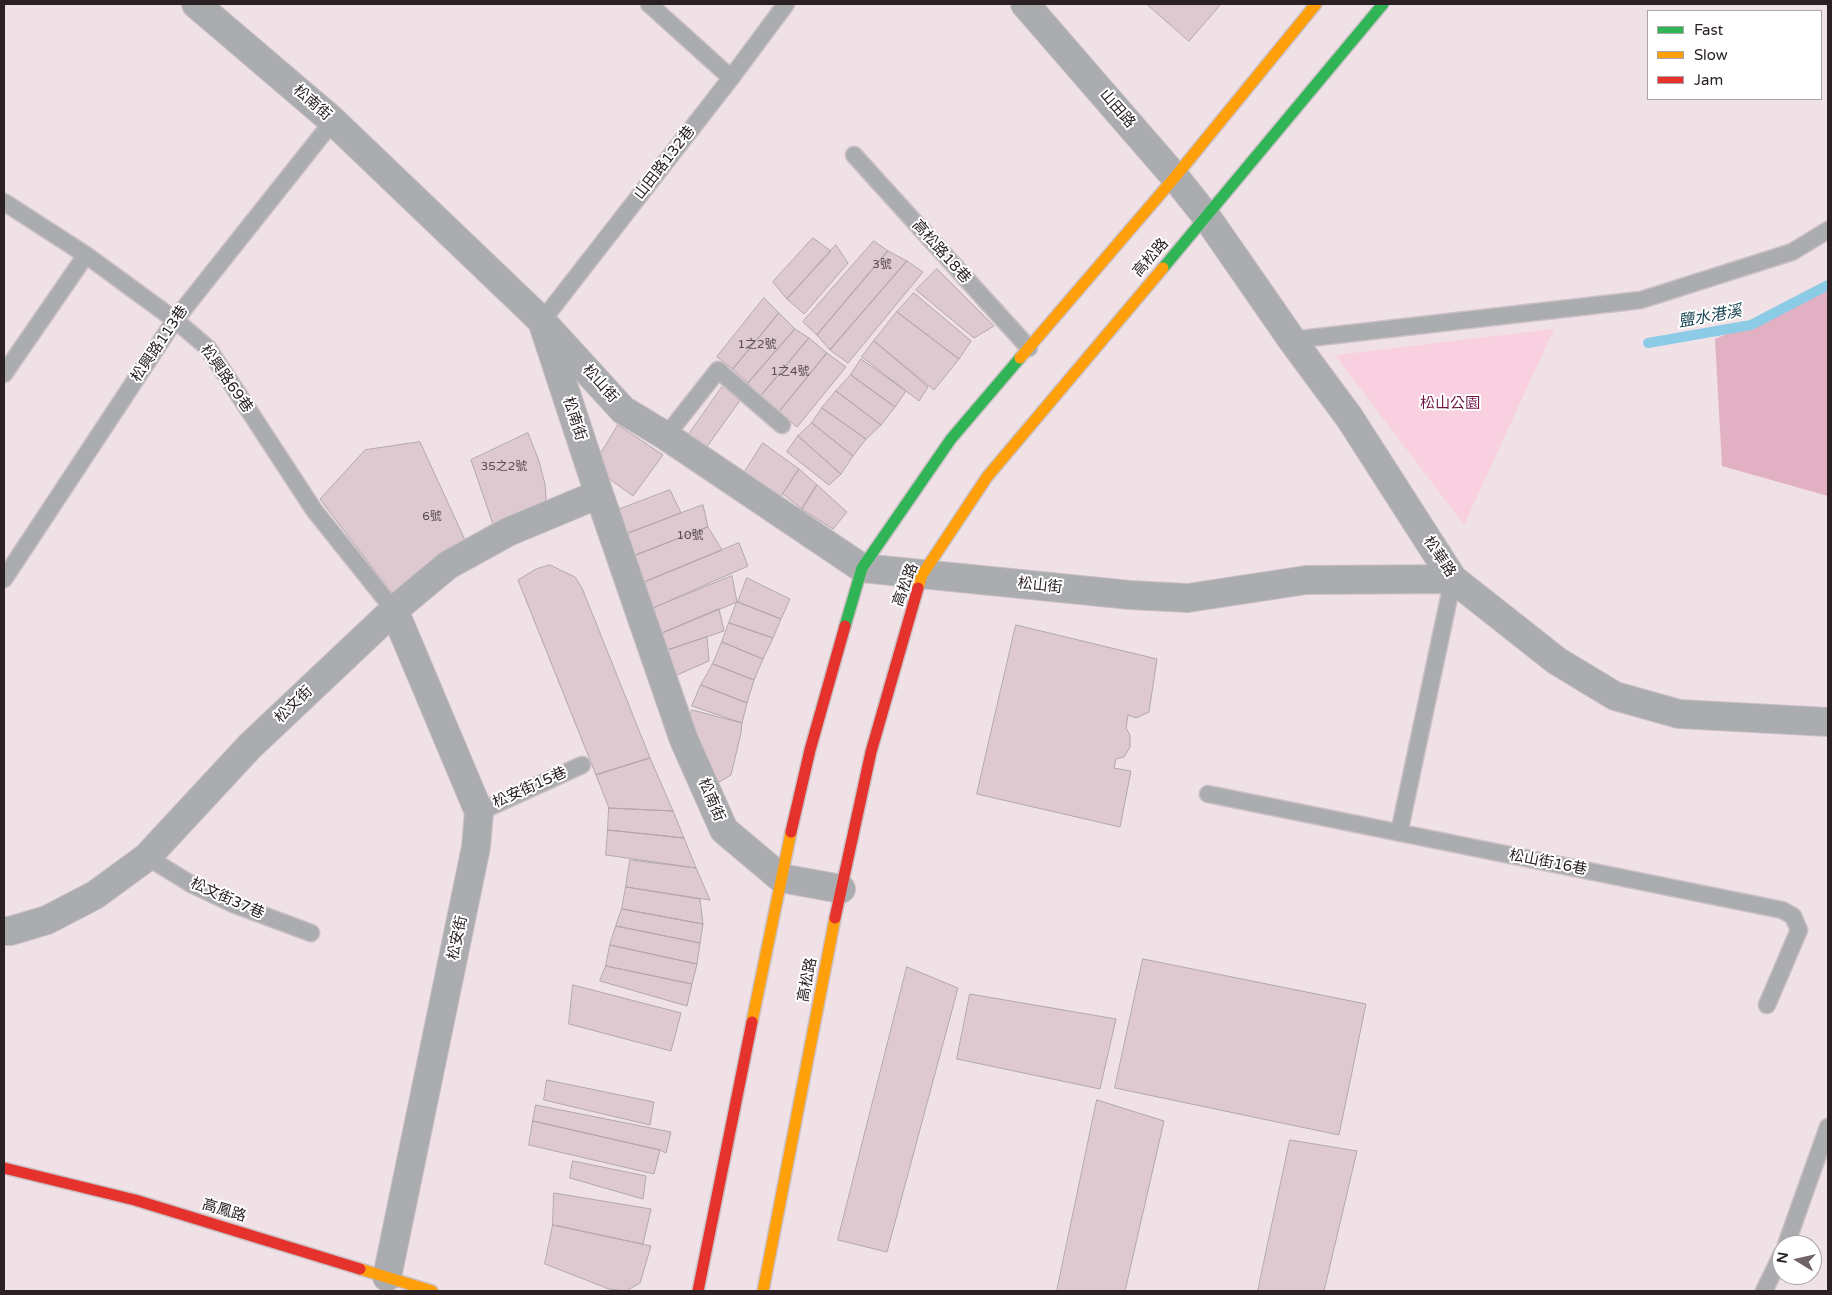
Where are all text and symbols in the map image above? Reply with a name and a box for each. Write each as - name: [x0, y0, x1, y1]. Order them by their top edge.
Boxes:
- legend: [1647, 10, 1822, 100]
- text: Fast: [1694, 21, 1723, 39]
- text: Slow: [1694, 46, 1728, 64]
- text: Jam: [1694, 71, 1723, 89]
- street label: 松南街: [289, 81, 335, 125]
- street label: 山田路: [1095, 86, 1139, 132]
- street label: 山田路132巷: [631, 123, 699, 203]
- street label: 高松路18巷: [908, 217, 974, 287]
- street label: 高松路: [1129, 235, 1173, 281]
- house number: 3號: [872, 258, 892, 272]
- street label: 松興路113巷: [128, 302, 192, 386]
- water label: 鹽水港溪: [1677, 302, 1743, 332]
- house number: 1之2號: [737, 338, 777, 352]
- street label: 松興路69巷: [196, 342, 256, 416]
- street label: 松山街: [578, 361, 622, 407]
- house number: 1之4號: [770, 365, 810, 379]
- street label: 松南街: [558, 395, 590, 443]
- park label: 松山公園: [1420, 395, 1480, 413]
- house number: 35之2號: [481, 460, 527, 474]
- house number: 6號: [422, 510, 442, 524]
- house number: 10號: [676, 529, 704, 543]
- street label: 松華路: [1419, 533, 1459, 581]
- street label: 高松路: [890, 561, 922, 609]
- street label: 松山街: [1017, 575, 1063, 597]
- street label: 松文街: [272, 683, 316, 727]
- street label: 松安街15巷: [490, 764, 570, 812]
- street label: 松南街: [694, 776, 728, 824]
- street label: 松山街16巷: [1508, 847, 1588, 879]
- street label: 松文街37巷: [187, 875, 267, 923]
- street label: 松安街: [445, 914, 471, 962]
- street label: 高松路: [795, 956, 821, 1004]
- street label: 高鳳路: [200, 1196, 248, 1226]
- north arrow: [1772, 1235, 1822, 1285]
- text: N: [1773, 1251, 1792, 1265]

